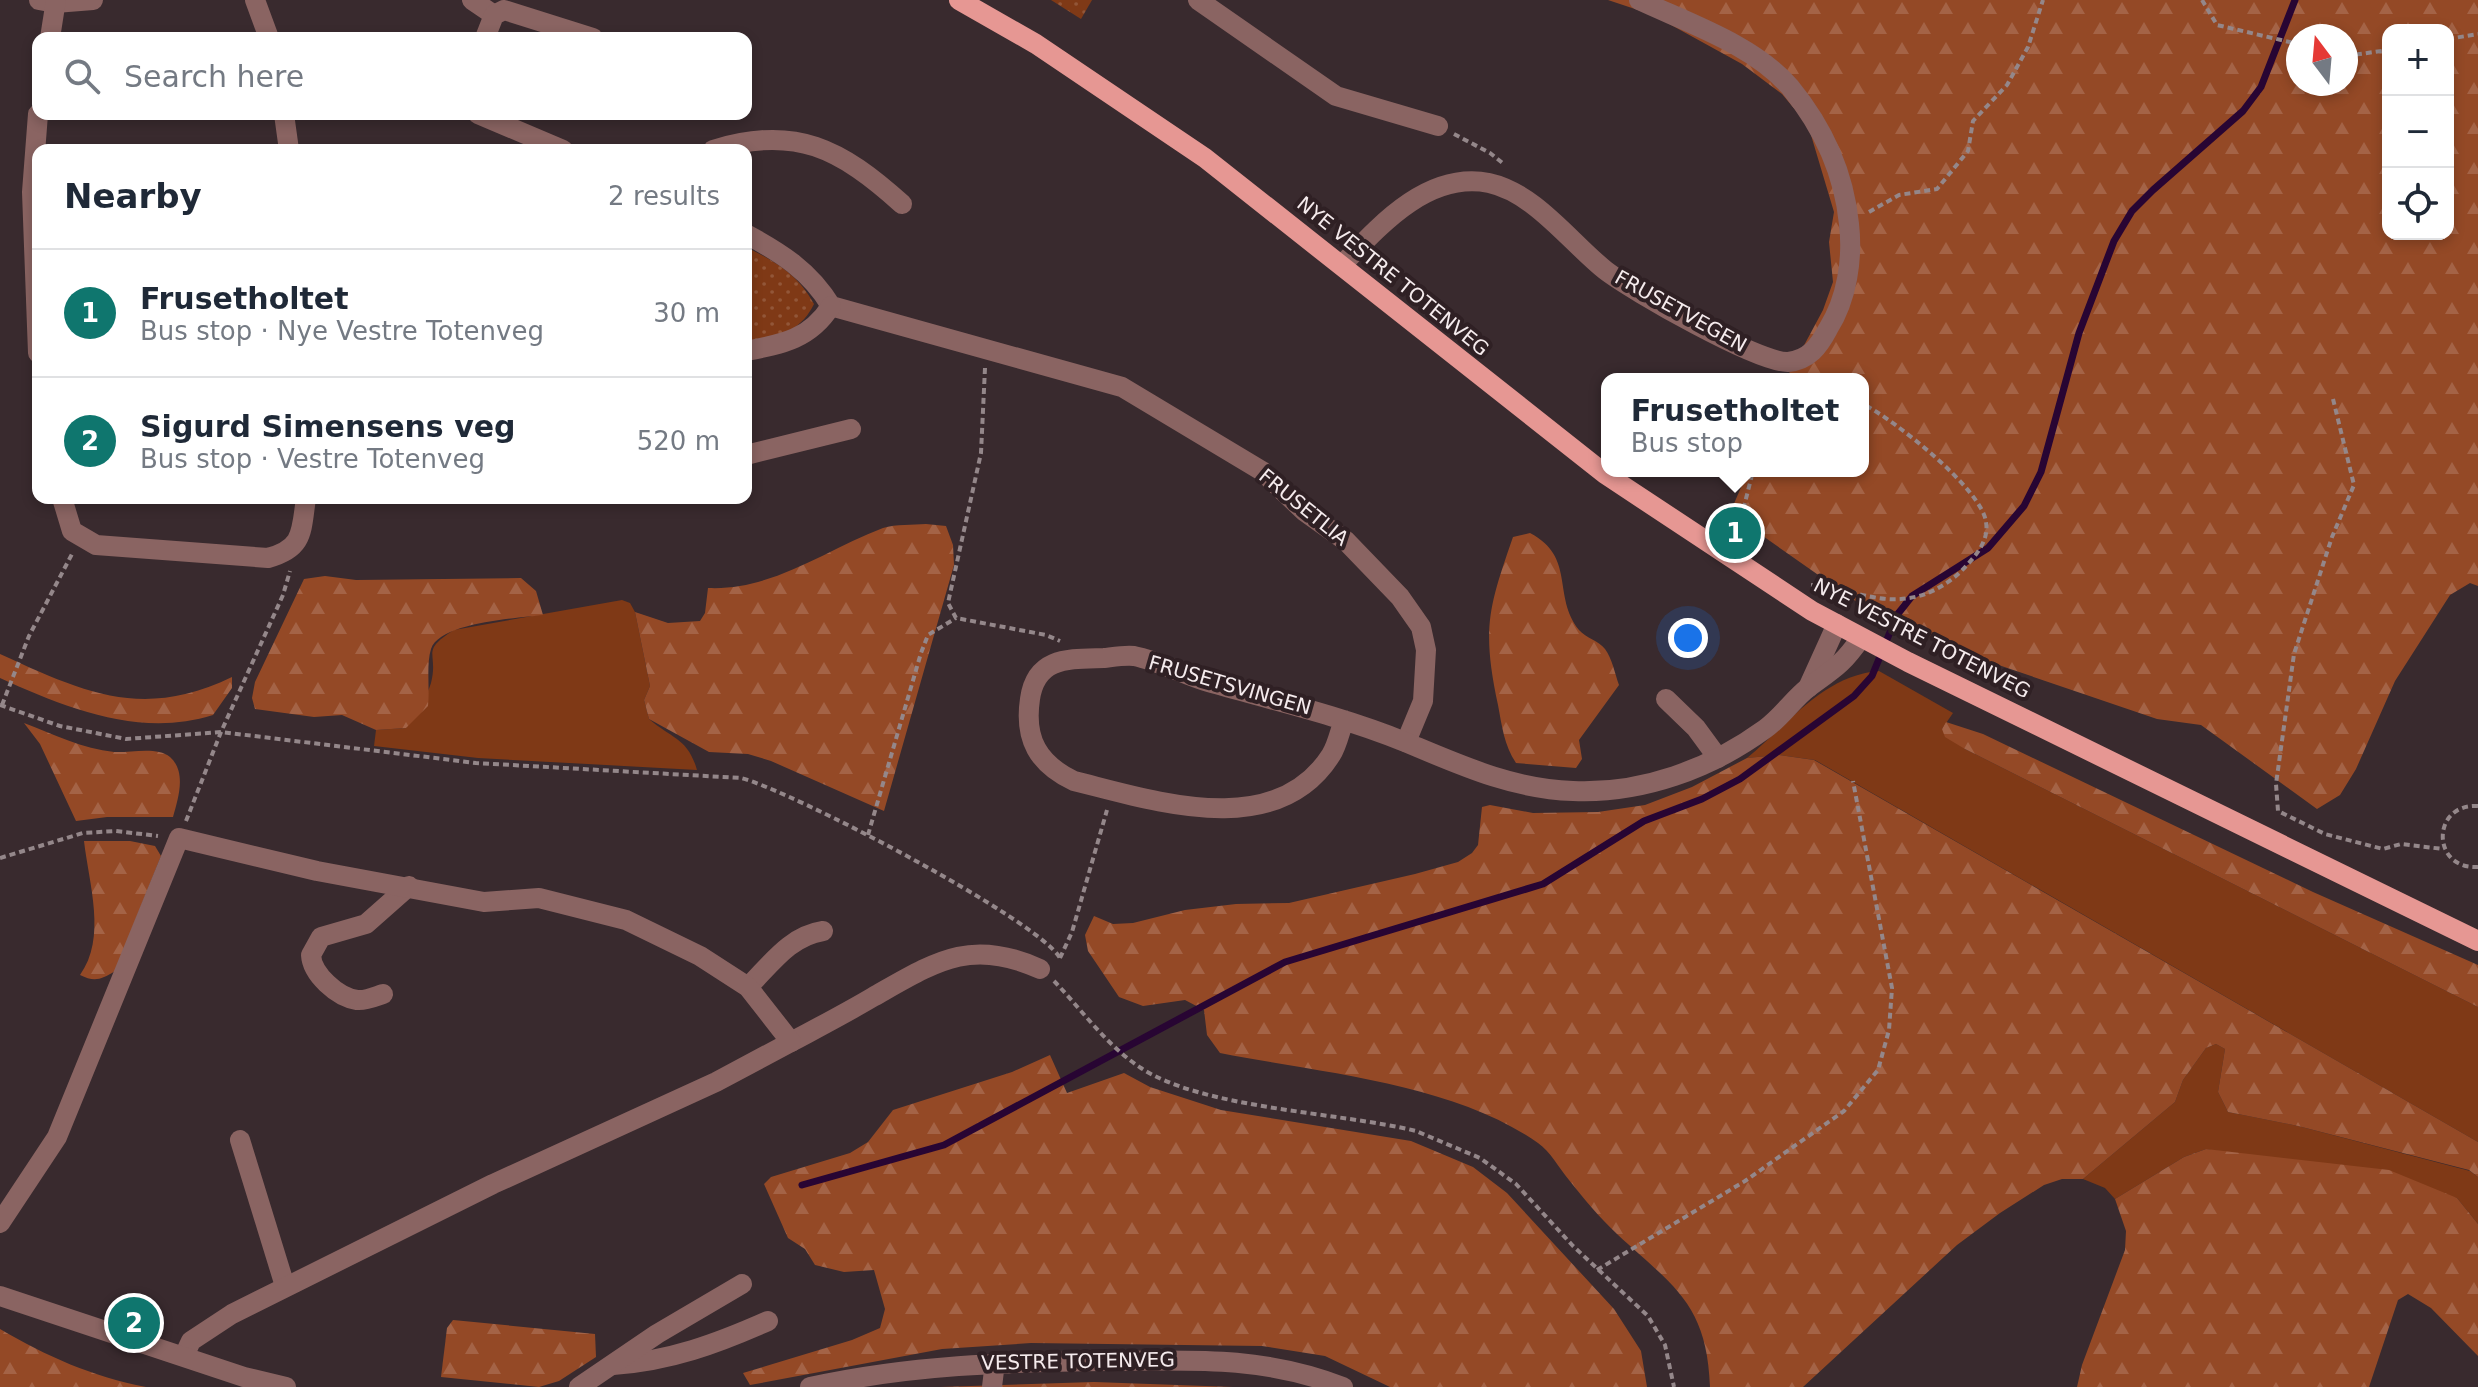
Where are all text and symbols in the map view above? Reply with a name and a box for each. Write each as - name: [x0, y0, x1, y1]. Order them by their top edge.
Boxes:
- north arrow: [2286, 24, 2358, 96]
- map controls: [2382, 24, 2454, 240]
- button: +: [2382, 24, 2454, 96]
- search box: [32, 32, 752, 120]
- icon: search: [60, 54, 104, 98]
- text: Search here: [124, 59, 304, 94]
- button: −: [2382, 96, 2454, 168]
- button: locate: [2382, 168, 2454, 240]
- text: Nearby: [64, 176, 202, 216]
- text: 2 results: [608, 181, 720, 211]
- street label: NYE VESTRE TOTENVEG: [1292, 191, 1494, 361]
- street label: FRUSETVEGEN: [1611, 265, 1751, 357]
- text: Frusetholtet: [140, 281, 349, 316]
- text: 1: [81, 298, 99, 328]
- text: 30 m: [653, 298, 720, 328]
- text: Bus stop · Nye Vestre Totenveg: [140, 316, 544, 346]
- popup: [1601, 373, 1869, 477]
- text: Frusetholtet: [1631, 393, 1839, 428]
- text: Sigurd Simensens veg: [140, 409, 516, 444]
- text: 2: [81, 426, 99, 456]
- text: 520 m: [637, 426, 720, 456]
- text: Bus stop: [1631, 428, 1743, 458]
- text: Bus stop · Vestre Totenveg: [140, 444, 485, 474]
- street label: FRUSETLIA: [1254, 464, 1354, 551]
- pin: 1: [1709, 503, 1761, 563]
- street label: NYE VESTRE TOTENVEG: [1810, 573, 2034, 703]
- your location: [1668, 618, 1708, 658]
- street label: FRUSETSVINGEN: [1146, 650, 1314, 720]
- pin: 2: [108, 1293, 160, 1353]
- street label: VESTRE TOTENVEG: [981, 1347, 1175, 1375]

